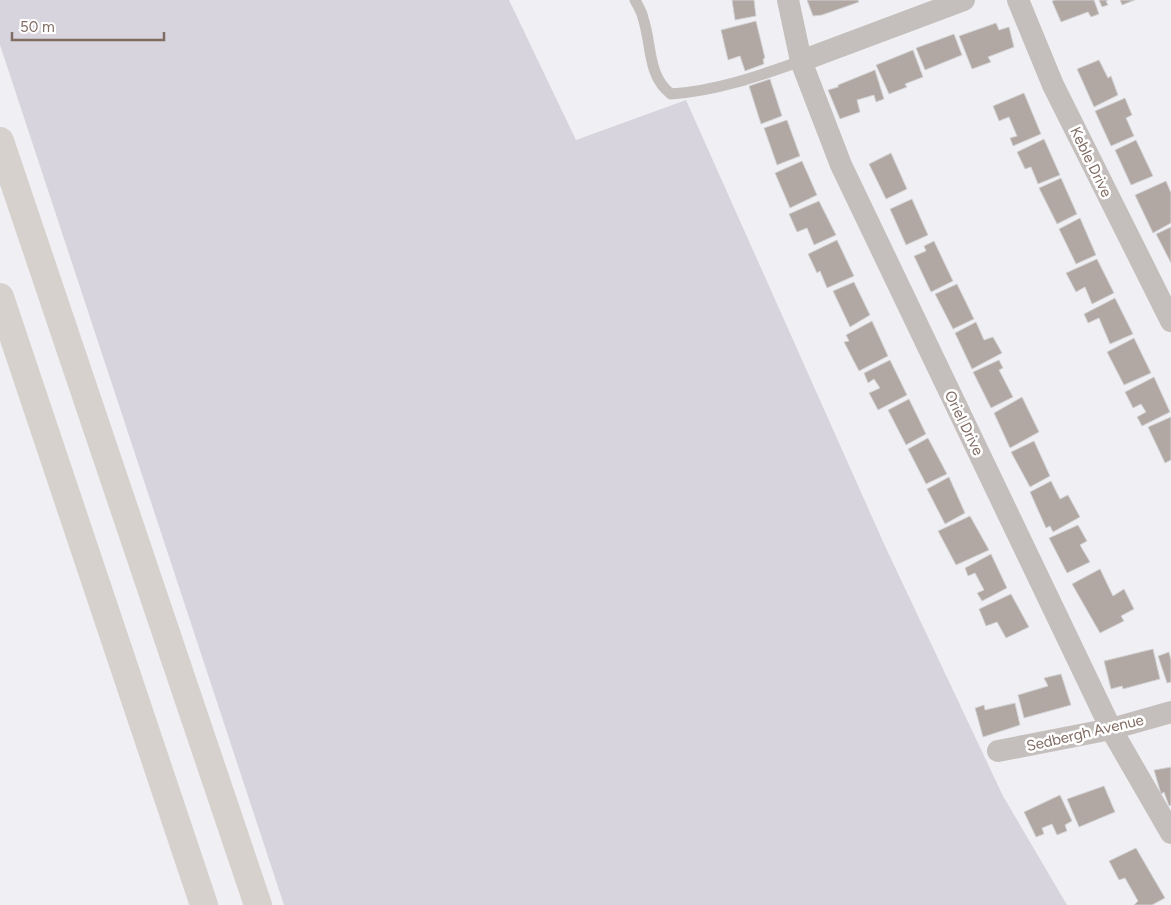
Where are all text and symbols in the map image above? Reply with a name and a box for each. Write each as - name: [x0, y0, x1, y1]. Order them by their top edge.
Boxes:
- scale bar: [12, 10, 165, 42]
- text: 50 m: [20, 18, 55, 36]
- street label: Keble Drive: [1066, 124, 1116, 200]
- street label: Oriel Drive: [941, 388, 987, 458]
- street label: Sedbergh Avenue: [1025, 711, 1145, 755]

